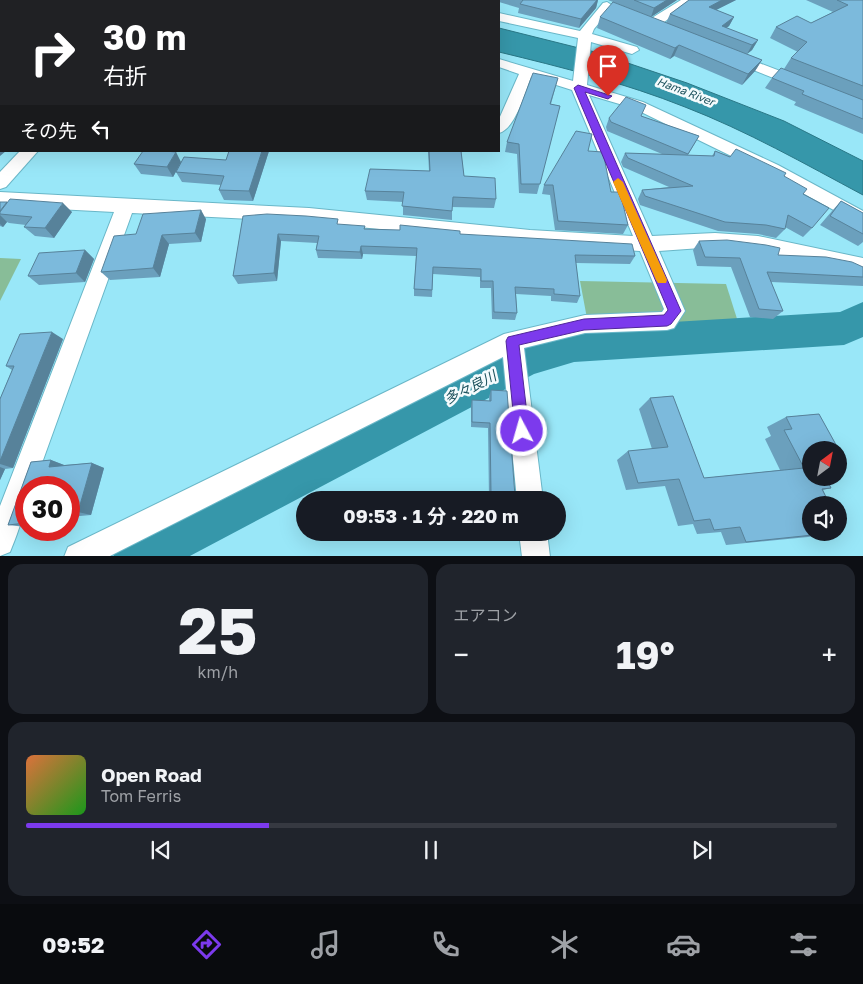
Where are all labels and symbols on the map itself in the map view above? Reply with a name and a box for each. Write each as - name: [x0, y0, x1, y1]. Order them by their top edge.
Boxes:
- pin: [587, 45, 629, 96]
- water label: Hama River: [656, 74, 718, 108]
- water label: 多々良川: [441, 366, 501, 407]
- position arrow: [495, 404, 547, 456]
- north arrow: [802, 441, 848, 486]
- speed limit sign: 30: [15, 476, 80, 541]

